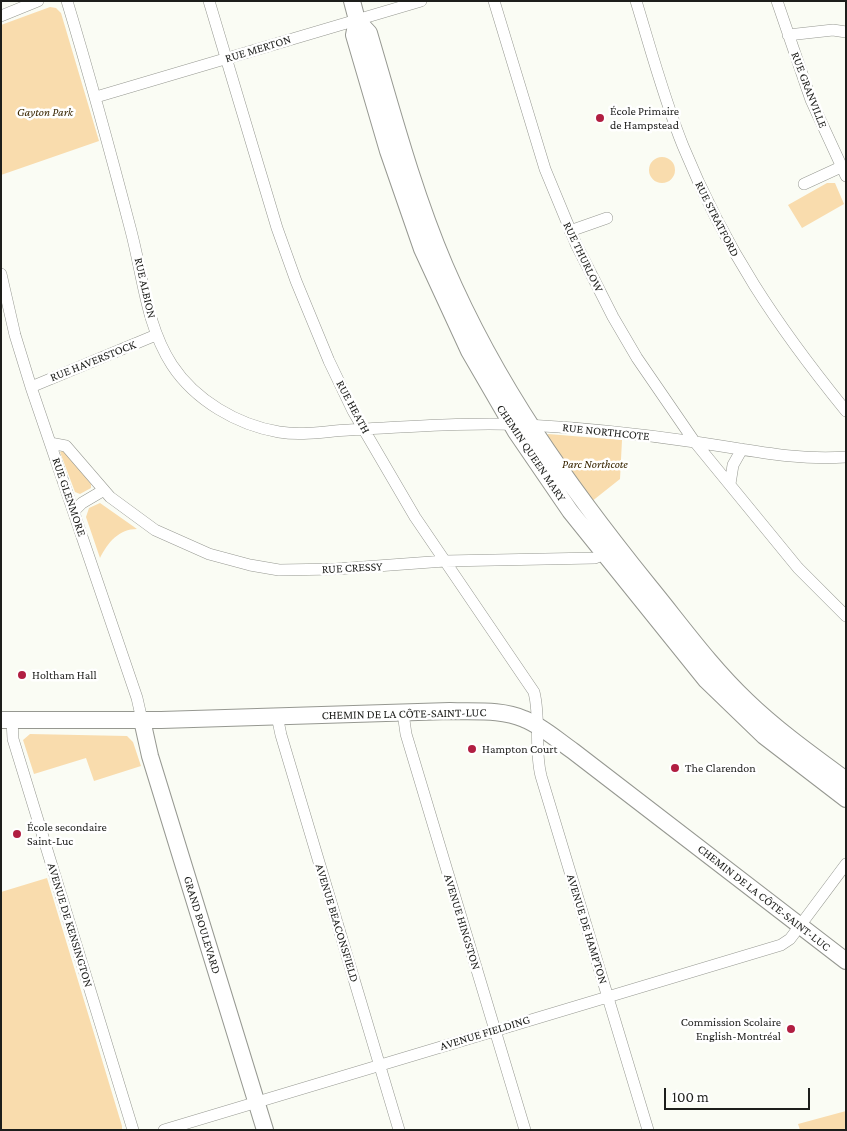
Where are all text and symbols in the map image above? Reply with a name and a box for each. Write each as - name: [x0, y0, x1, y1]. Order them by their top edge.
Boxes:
- street label: RUE MERTON: [223, 32, 293, 66]
- street label: RUE GRANVILLE: [788, 50, 830, 130]
- place label: École Primaire de Hampstead: [610, 104, 679, 132]
- park label: Gayton Park: [17, 105, 73, 119]
- marker: École Primaire de Hampstead: [594, 112, 606, 124]
- street label: RUE STRATFORD: [692, 179, 742, 259]
- street label: RUE THURLOW: [560, 219, 606, 295]
- street label: RUE ALBION: [131, 256, 159, 320]
- street label: RUE HAVERSTOCK: [48, 337, 138, 385]
- street label: RUE HEATH: [333, 378, 373, 436]
- street label: CHEMIN QUEEN MARY: [493, 402, 569, 504]
- street label: RUE NORTHCOTE: [562, 420, 650, 444]
- street label: RUE GLENMORE: [49, 456, 89, 538]
- park label: Parc Northcote: [562, 457, 628, 471]
- street label: RUE CRESSY: [321, 559, 383, 577]
- place label: Holtham Hall: [32, 668, 97, 682]
- marker: Holtham Hall: [16, 669, 28, 681]
- street label: CHEMIN DE LA CÔTE-SAINT-LUC: [321, 705, 487, 723]
- place label: Hampton Court: [482, 742, 557, 756]
- marker: Hampton Court: [466, 743, 478, 755]
- place label: The Clarendon: [685, 761, 756, 775]
- marker: The Clarendon: [669, 762, 681, 774]
- place label: École secondaire Saint-Luc: [27, 820, 107, 848]
- marker: École secondaire Saint-Luc: [11, 828, 23, 840]
- street label: CHEMIN DE LA CÔTE-SAINT-LUC: [695, 842, 833, 954]
- street label: AVENUE DE KENSINGTON: [44, 861, 96, 989]
- street label: AVENUE BEACONSFIELD: [312, 862, 362, 984]
- street label: AVENUE HINGSTON: [441, 872, 483, 972]
- street label: AVENUE DE HAMPTON: [563, 872, 611, 986]
- street label: GRAND BOULEVARD: [180, 874, 224, 976]
- street label: AVENUE FIELDING: [438, 1012, 532, 1054]
- place label: Commission Scolaire English-Montréal: [681, 1015, 781, 1043]
- marker: Commission Scolaire English-Montréal: [785, 1023, 797, 1035]
- scale bar: [667, 1078, 813, 1110]
- text: 100 m: [672, 1089, 709, 1105]

